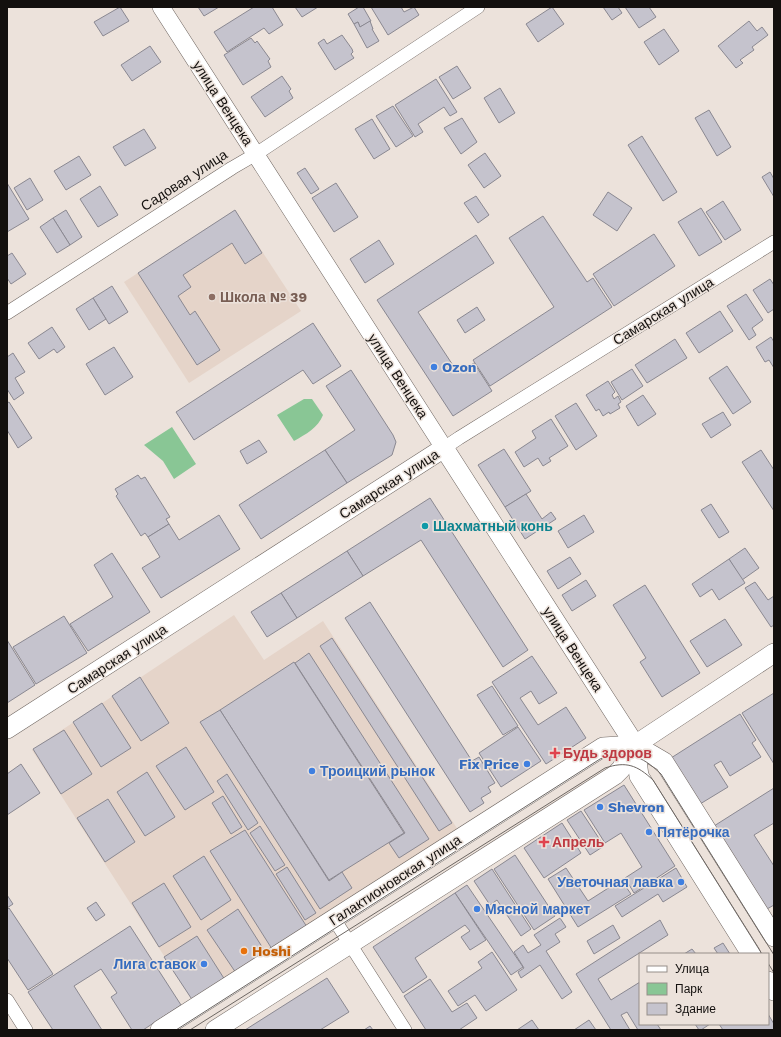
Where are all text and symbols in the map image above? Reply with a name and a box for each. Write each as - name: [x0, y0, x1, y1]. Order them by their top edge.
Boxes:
- street label: улица Венцека: [190, 58, 257, 149]
- street label: Садовая улица: [138, 146, 230, 214]
- street label: Самарская улица: [610, 274, 716, 348]
- place label: Школа № 39: [220, 289, 307, 305]
- marker: Школа № 39: [207, 292, 217, 302]
- street label: улица Венцека: [365, 331, 432, 422]
- place label: Ozon: [442, 359, 477, 375]
- marker: Ozon: [429, 362, 439, 372]
- street label: Самарская улица: [336, 446, 442, 522]
- place label: Шахматный конь: [433, 518, 553, 534]
- marker: Шахматный конь: [420, 521, 430, 531]
- street label: улица Венцека: [540, 604, 607, 695]
- street label: Самарская улица: [64, 621, 170, 697]
- place label: Будь здоров: [563, 745, 652, 761]
- marker: Будь здоров: [550, 748, 560, 758]
- place label: Fix Price: [459, 756, 519, 772]
- marker: Fix Price: [522, 759, 532, 769]
- place label: Троицкий рынок: [320, 763, 436, 779]
- marker: Троицкий рынок: [307, 766, 317, 776]
- place label: Shevron: [608, 799, 664, 815]
- marker: Shevron: [595, 802, 605, 812]
- place label: Пятёрочка: [657, 824, 730, 840]
- marker: Пятёрочка: [644, 827, 654, 837]
- street label: Галактионовская улица: [326, 831, 464, 929]
- place label: Апрель: [552, 834, 605, 850]
- marker: Апрель: [539, 837, 549, 847]
- place label: Уветочная лавка: [557, 874, 673, 890]
- marker: Уветочная лавка: [676, 877, 686, 887]
- place label: Мясной маркет: [485, 901, 590, 917]
- marker: Мясной маркет: [472, 904, 482, 914]
- place label: Hoshi: [252, 943, 291, 959]
- marker: Hoshi: [239, 946, 249, 956]
- legend: [639, 953, 769, 1025]
- place label: Лига ставок: [114, 956, 197, 972]
- marker: Лига ставок: [199, 959, 209, 969]
- text: Улица: [675, 962, 709, 976]
- text: Парк: [675, 982, 703, 996]
- text: Здание: [675, 1002, 716, 1016]

